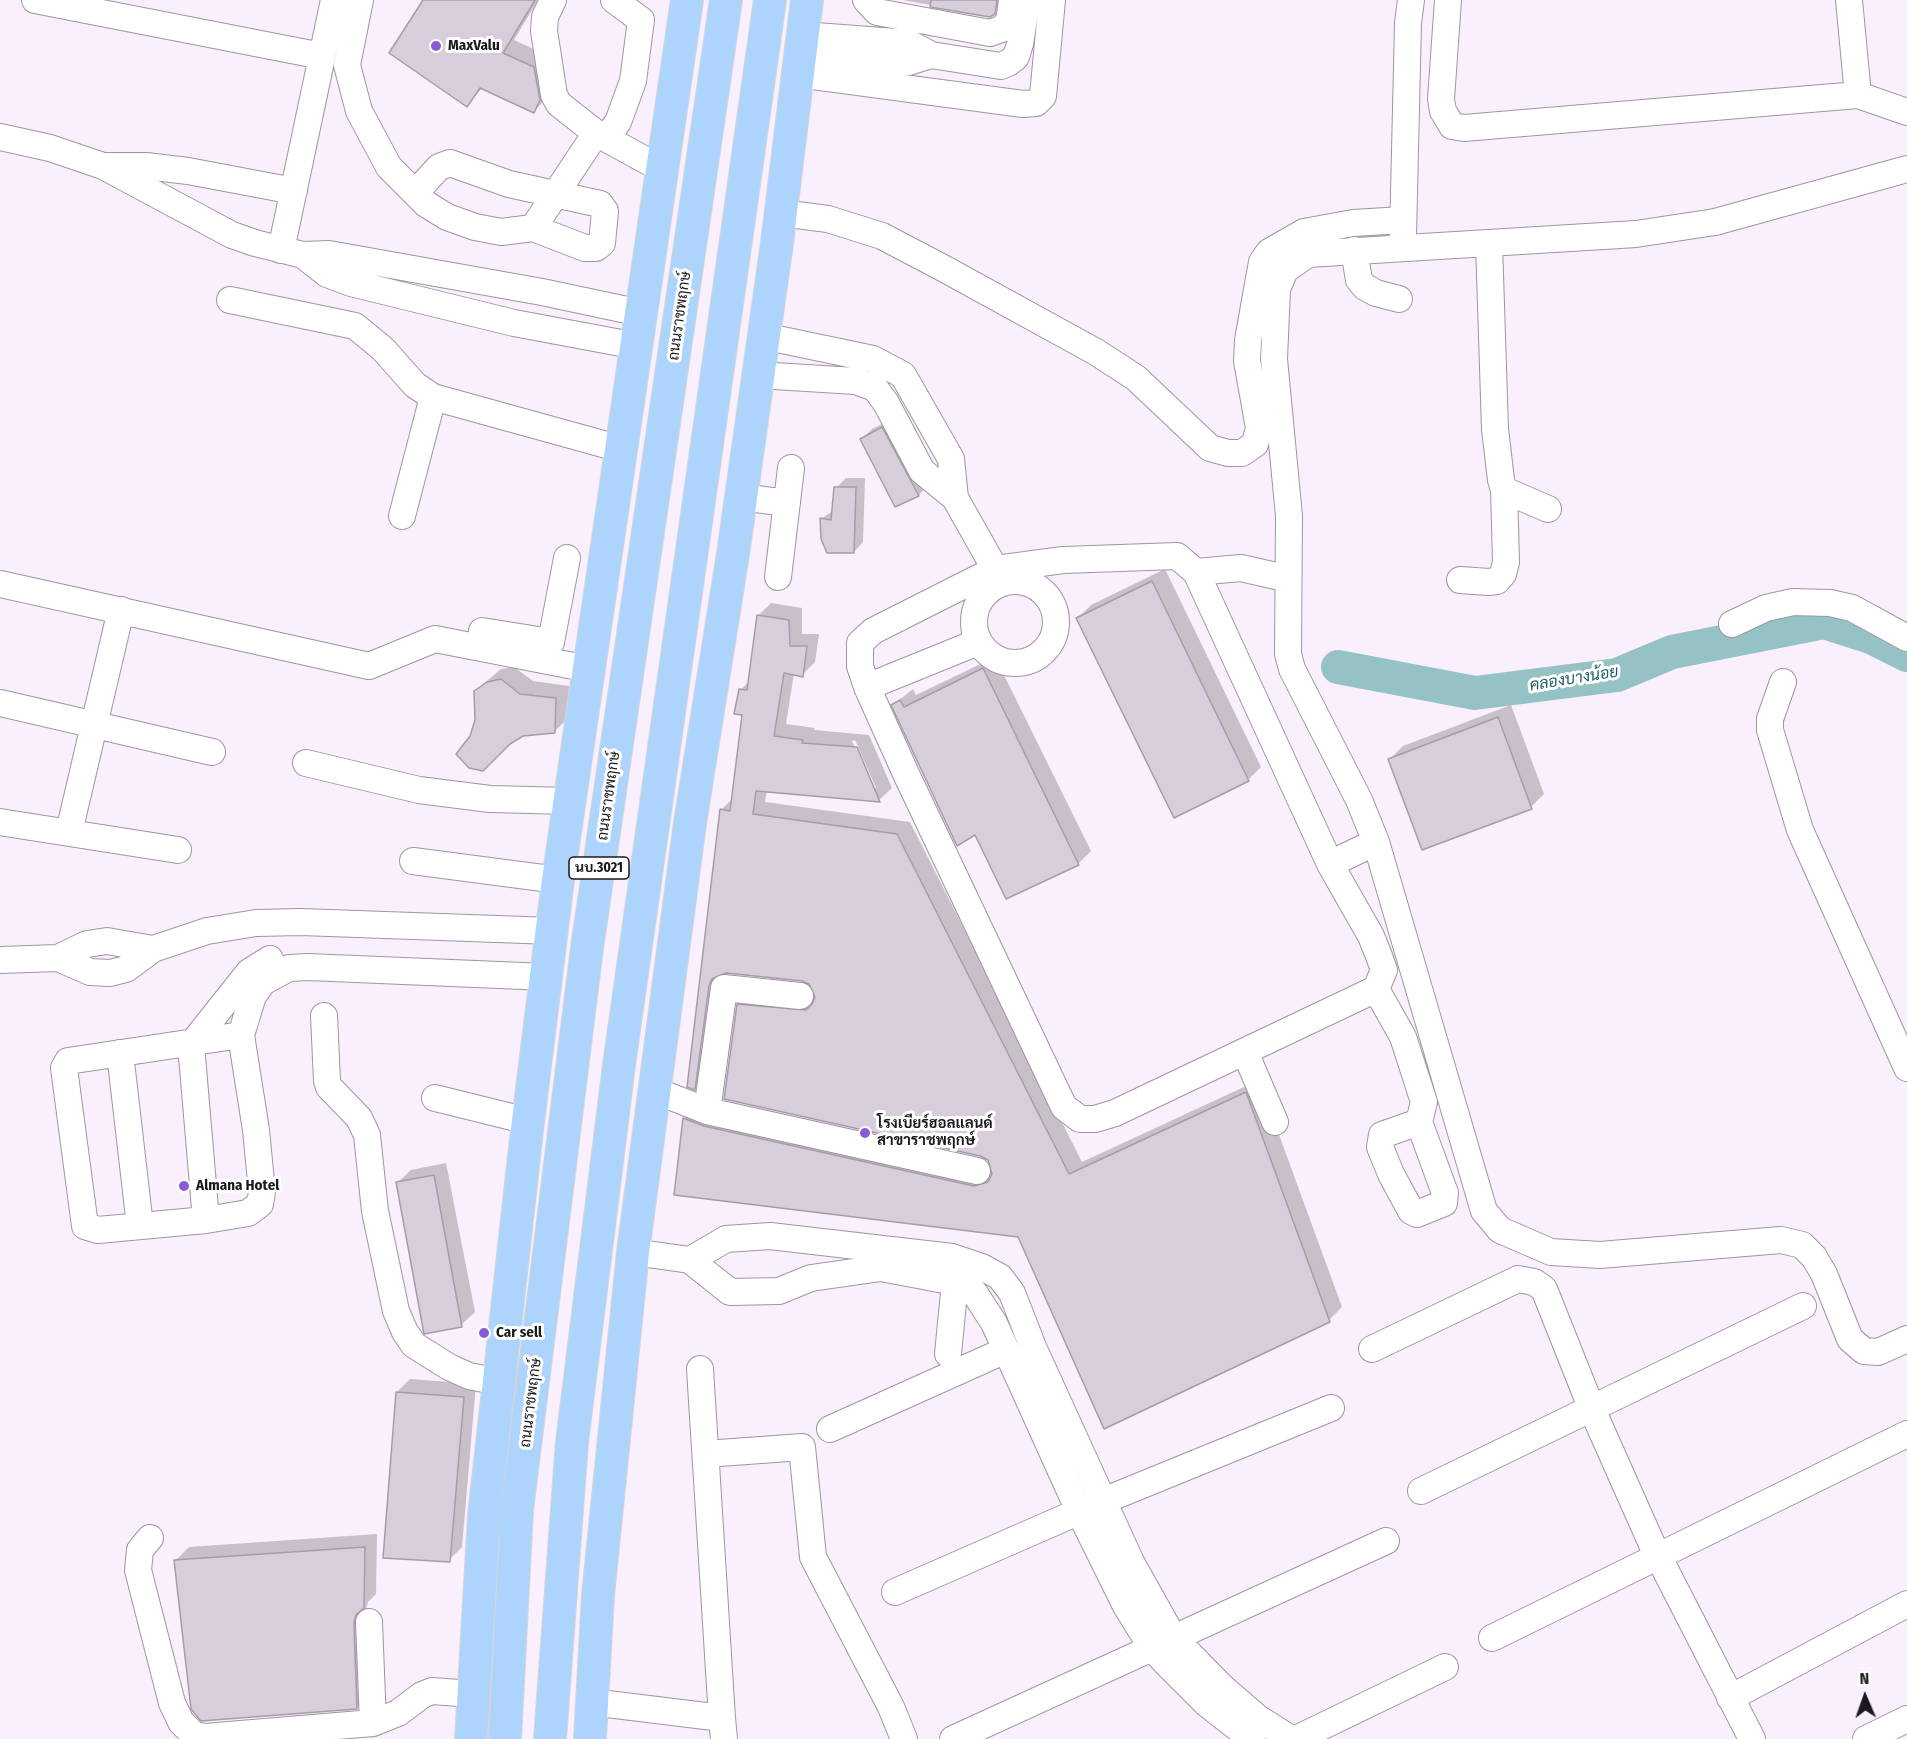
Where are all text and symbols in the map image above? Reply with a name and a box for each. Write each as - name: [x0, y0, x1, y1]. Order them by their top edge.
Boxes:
- place label: MaxValu: [448, 37, 500, 55]
- marker: MaxValu: [429, 39, 443, 53]
- street label: ถนนราชพฤกษ์: [665, 270, 695, 362]
- water label: คลองบางน้อย: [1528, 663, 1620, 695]
- street label: ถนนราชพฤกษ์: [594, 750, 624, 842]
- road number: นบ.3021: [569, 857, 629, 879]
- place label: โรงเบียร์ฮอลแลนด์ สาขาราชพฤกษ์: [877, 1115, 993, 1150]
- marker: โรงเบียร์ฮอลแลนด์ สาขาราชพฤกษ์: [858, 1126, 872, 1140]
- place label: Almana Hotel: [196, 1177, 279, 1195]
- marker: Almana Hotel: [177, 1179, 191, 1193]
- place label: Car sell: [496, 1324, 542, 1342]
- marker: Car sell: [477, 1326, 491, 1340]
- street label: ถนนราชพฤกษ์: [517, 1357, 545, 1449]
- north arrow: [1835, 1667, 1895, 1727]
- text: N: [1859, 1669, 1869, 1688]

